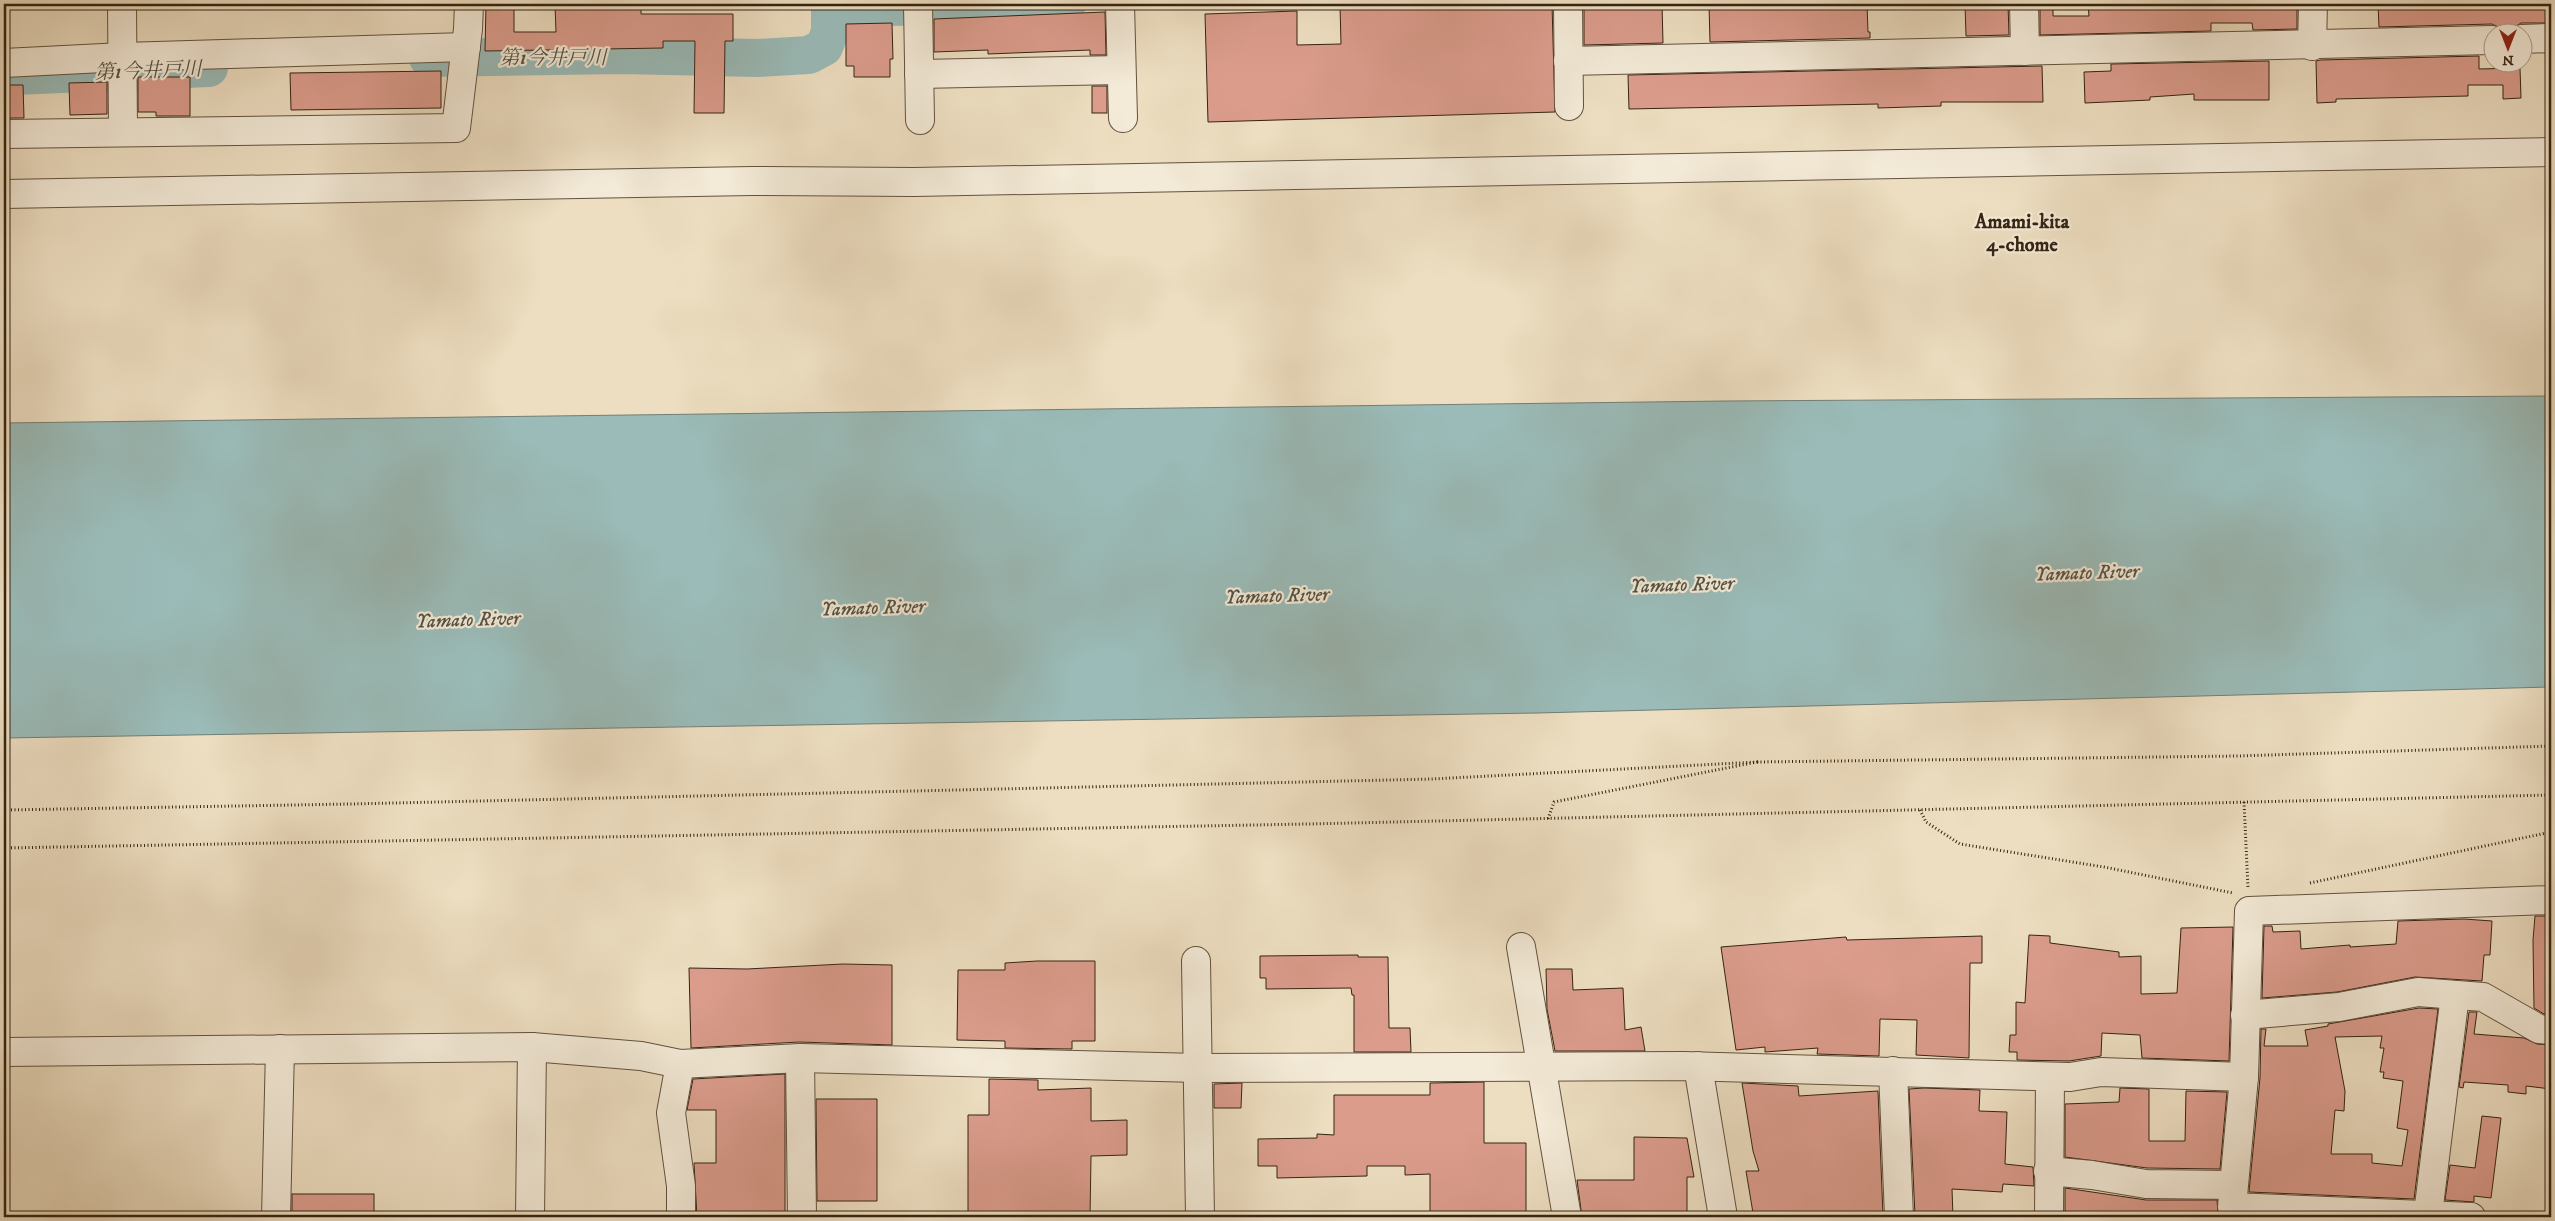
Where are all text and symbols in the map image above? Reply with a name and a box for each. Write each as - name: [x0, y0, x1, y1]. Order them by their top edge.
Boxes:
- north arrow: [2482, 22, 2532, 72]
- water label: 第1今井戸川: [499, 46, 609, 71]
- text: N: [2502, 51, 2514, 69]
- water label: 第1今井戸川: [94, 57, 204, 86]
- district label: Amami-kita 4-chome: [1974, 210, 2070, 258]
- water label: Yamato River: [2034, 559, 2142, 588]
- water label: Yamato River: [1629, 571, 1737, 600]
- water label: Yamato River: [1224, 582, 1332, 611]
- water label: Yamato River: [820, 594, 928, 623]
- water label: Yamato River: [415, 606, 523, 635]

